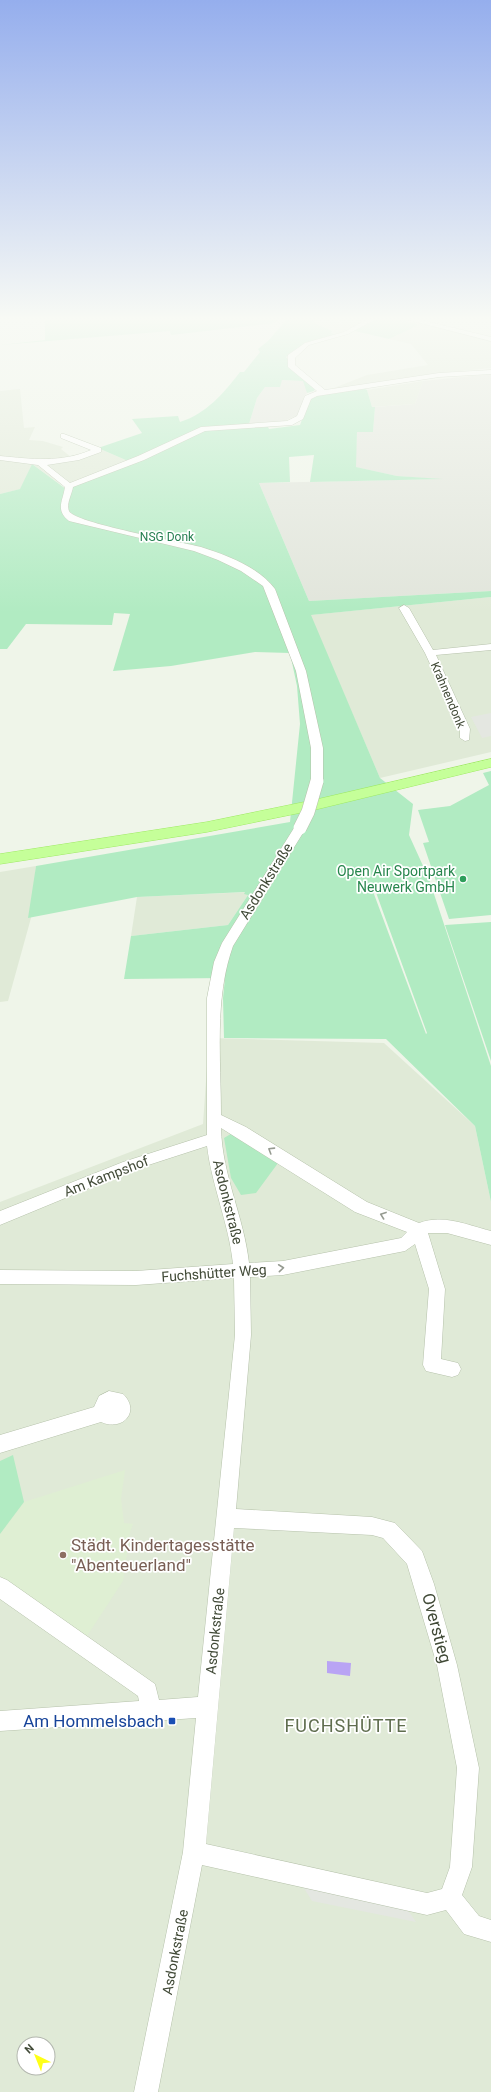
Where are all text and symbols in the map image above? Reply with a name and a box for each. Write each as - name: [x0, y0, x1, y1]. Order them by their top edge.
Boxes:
- park label: NSG Donk: [140, 530, 195, 544]
- street label: Krahnendonk: [428, 660, 469, 731]
- street label: Asdonkstraße: [236, 840, 296, 922]
- place label: Open Air Sportpark Neuwerk GmbH: [337, 863, 456, 895]
- marker: Open Air Sportpark Neuwerk GmbH: [458, 874, 468, 884]
- one-way arrow: [268, 1147, 275, 1155]
- street label: Am Kampshof: [61, 1153, 151, 1199]
- street label: Asdonkstraße: [210, 1158, 246, 1246]
- one-way arrow: [380, 1212, 387, 1220]
- street label: Fuchshütter Weg: [161, 1261, 267, 1285]
- one-way arrow: [278, 1263, 284, 1272]
- place label: Städt. Kindertagesstätte "Abenteuerland": [71, 1535, 255, 1575]
- marker: Städt. Kindertagesstätte "Abenteuerland": [58, 1550, 68, 1560]
- street label: Asdonkstraße: [203, 1587, 227, 1675]
- street label: Overstieg: [418, 1591, 456, 1665]
- place label: Am Hommelsbach: [23, 1711, 164, 1731]
- district label: FUCHSHÜTTE: [284, 1715, 408, 1736]
- marker: Am Hommelsbach: [167, 1716, 177, 1726]
- street label: Asdonkstraße: [159, 1908, 191, 1996]
- north arrow: [16, 2036, 56, 2076]
- text: N: [22, 2041, 37, 2056]

